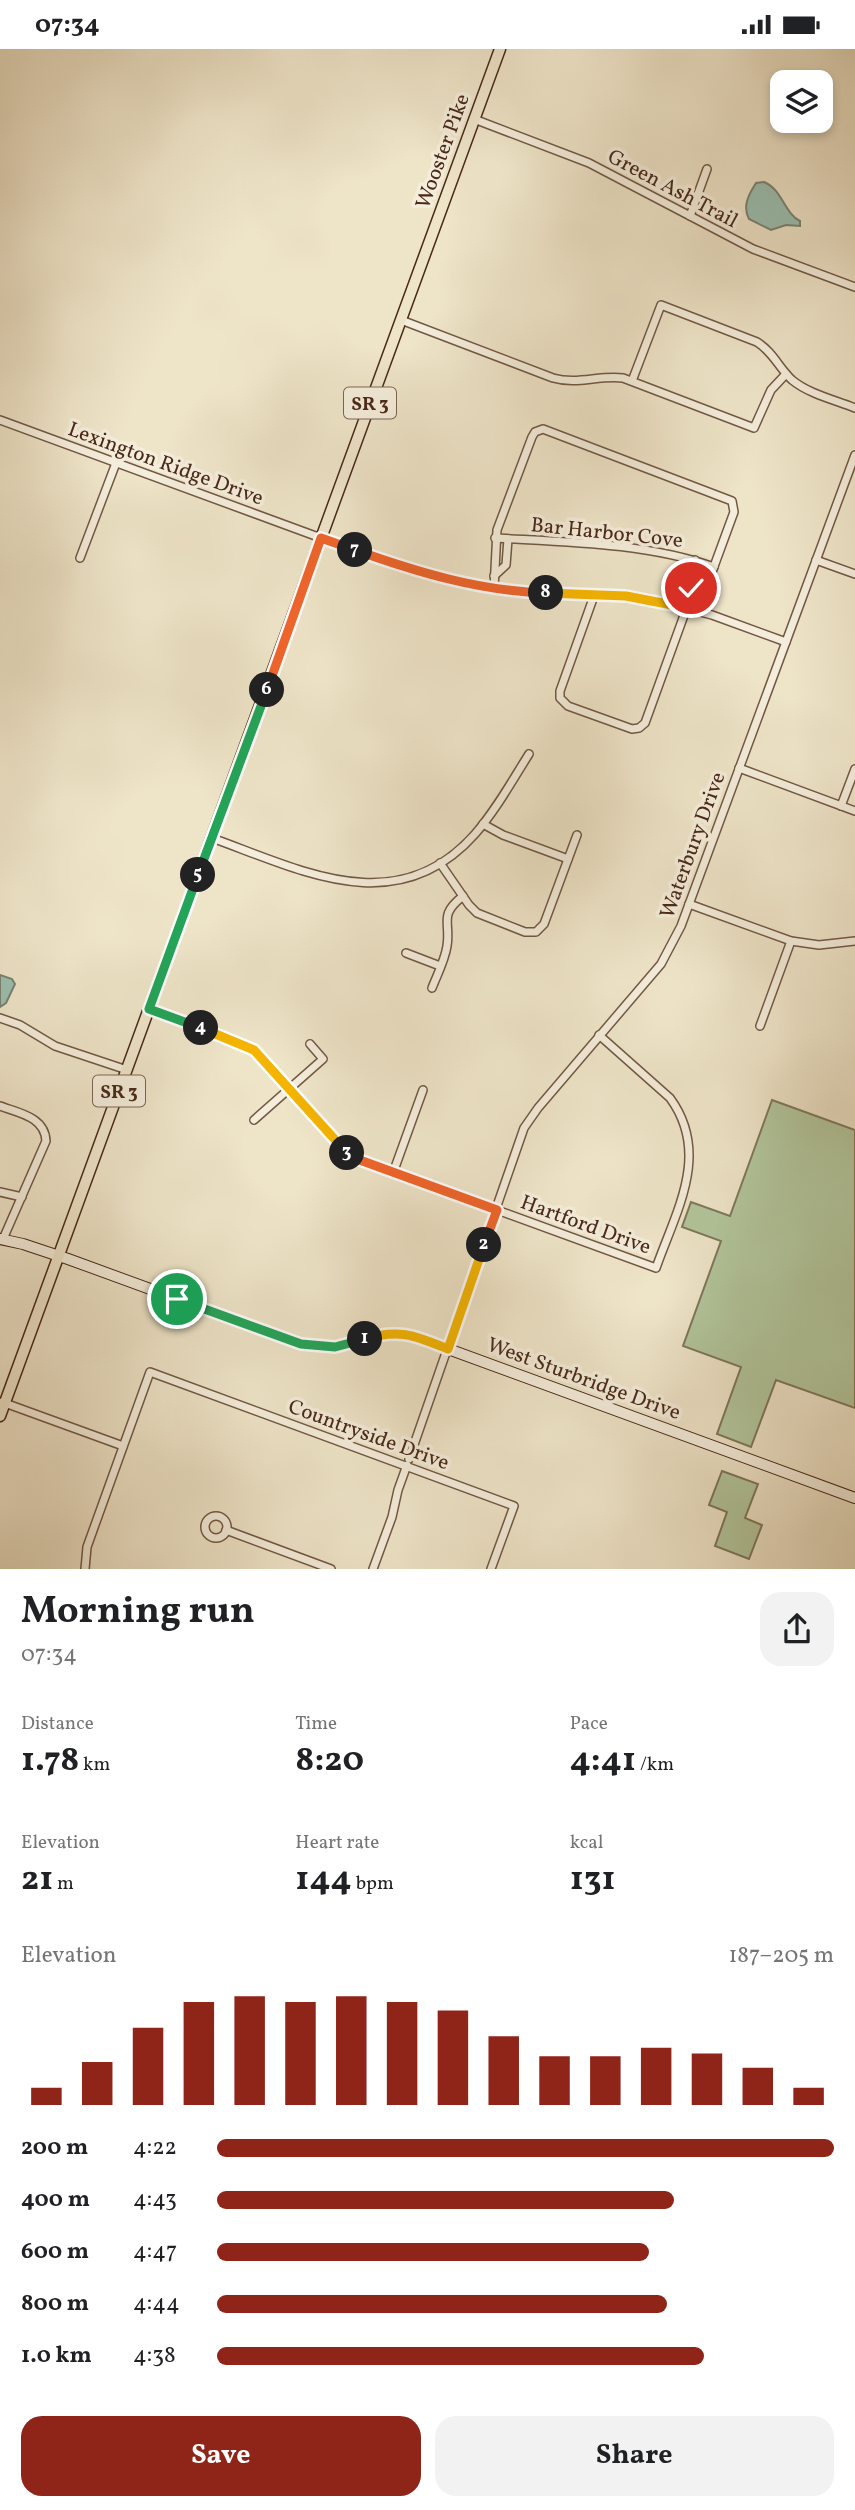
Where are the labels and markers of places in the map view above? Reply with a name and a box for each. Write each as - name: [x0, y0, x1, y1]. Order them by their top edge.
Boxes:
- pin: 7: [338, 533, 372, 567]
- pin: [661, 558, 721, 618]
- pin: 8: [528, 575, 564, 611]
- pin: 6: [250, 673, 284, 707]
- pin: 5: [180, 857, 216, 893]
- pin: 4: [184, 1011, 218, 1045]
- pin: 3: [330, 1135, 364, 1171]
- pin: 2: [466, 1227, 502, 1263]
- pin: [147, 1269, 207, 1329]
- pin: 1: [348, 1321, 382, 1357]

